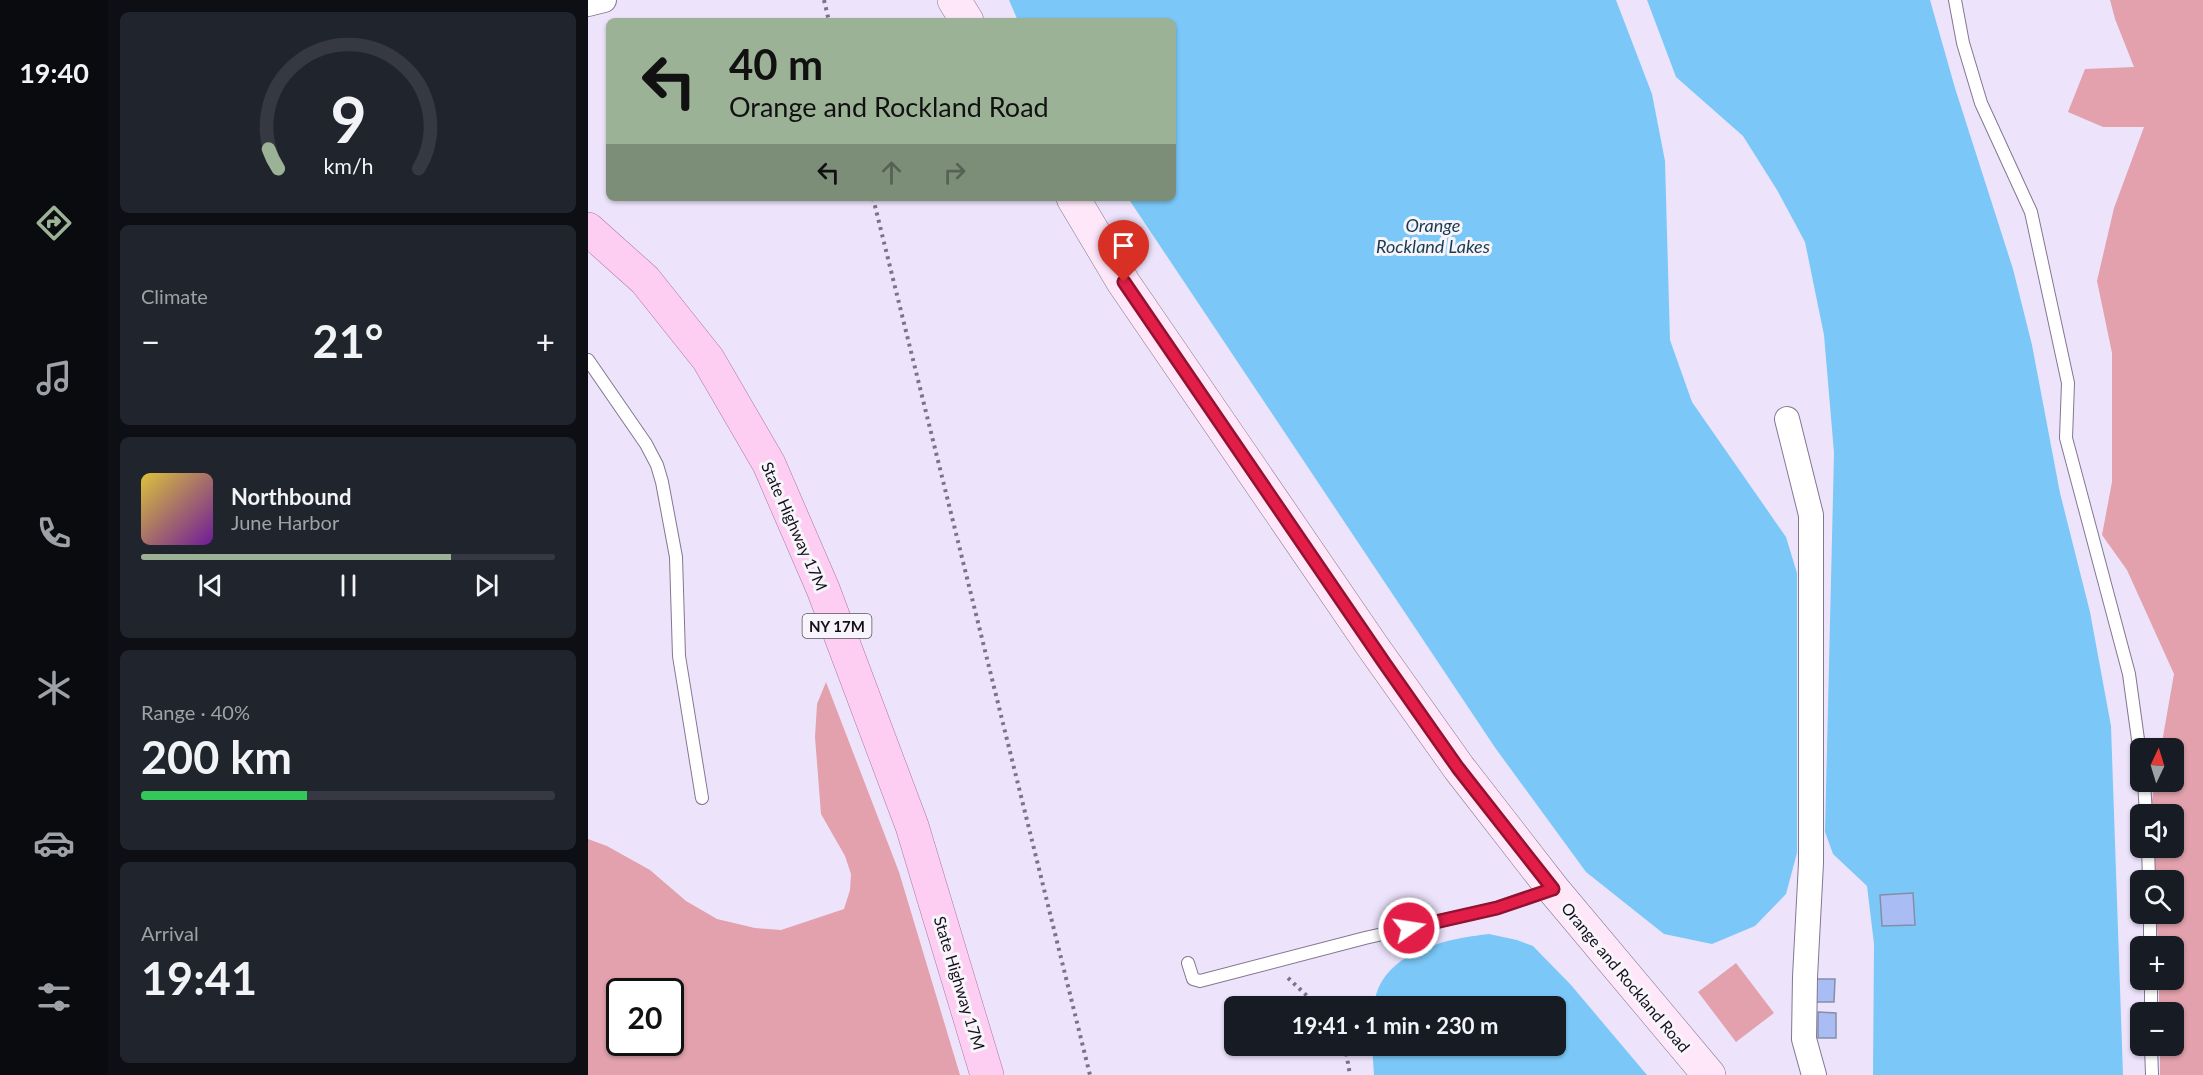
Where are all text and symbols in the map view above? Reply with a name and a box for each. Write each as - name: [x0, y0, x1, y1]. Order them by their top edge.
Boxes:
- text: 40 m: [729, 39, 823, 89]
- icon: left: [630, 42, 708, 120]
- text: 19:40: [19, 56, 89, 89]
- text: 9: [330, 81, 366, 156]
- text: Orange and Rockland Road: [729, 90, 1049, 123]
- text: km/h: [323, 154, 373, 180]
- icon: left: [812, 156, 845, 189]
- icon: ahead: [875, 156, 908, 189]
- icon: right: [938, 156, 971, 189]
- icon: directions: [33, 202, 75, 244]
- water label: Orange Rockland Lakes: [1376, 214, 1490, 257]
- pin: [1098, 220, 1149, 282]
- icon: arrive: [1107, 229, 1140, 262]
- text: Climate: [141, 284, 208, 308]
- text: 21°: [313, 314, 383, 368]
- text: −: [141, 321, 160, 361]
- text: +: [536, 321, 555, 361]
- icon: music: [33, 357, 75, 399]
- street label: State Highway 17M: [758, 459, 832, 593]
- text: Northbound: [231, 483, 351, 510]
- text: June Harbor: [231, 510, 339, 534]
- icon: phone: [33, 512, 75, 554]
- icon: previous: [194, 569, 227, 602]
- icon: pause: [332, 569, 365, 602]
- icon: next: [470, 569, 503, 602]
- road number: NY 17M: [802, 614, 872, 638]
- icon: climate: [33, 667, 75, 709]
- text: Range · 40%: [141, 700, 250, 724]
- text: 200 km: [141, 730, 292, 784]
- north arrow: [2130, 738, 2184, 792]
- map controls: [2130, 738, 2184, 1056]
- button: sound: [2130, 804, 2184, 858]
- icon: car: [33, 822, 75, 864]
- button: search: [2130, 870, 2184, 924]
- position arrow: [1377, 896, 1441, 960]
- street label: Orange and Rockland Road: [1558, 898, 1694, 1056]
- street label: State Highway 17M: [931, 914, 989, 1052]
- text: Arrival: [141, 921, 199, 945]
- button: +: [2130, 936, 2184, 990]
- text: 19:41: [141, 951, 257, 1005]
- icon: filters: [33, 976, 75, 1018]
- speed limit sign: 20: [606, 978, 684, 1056]
- button: −: [2130, 1002, 2184, 1056]
- text: 19:41 · 1 min · 230 m: [1292, 1012, 1498, 1039]

